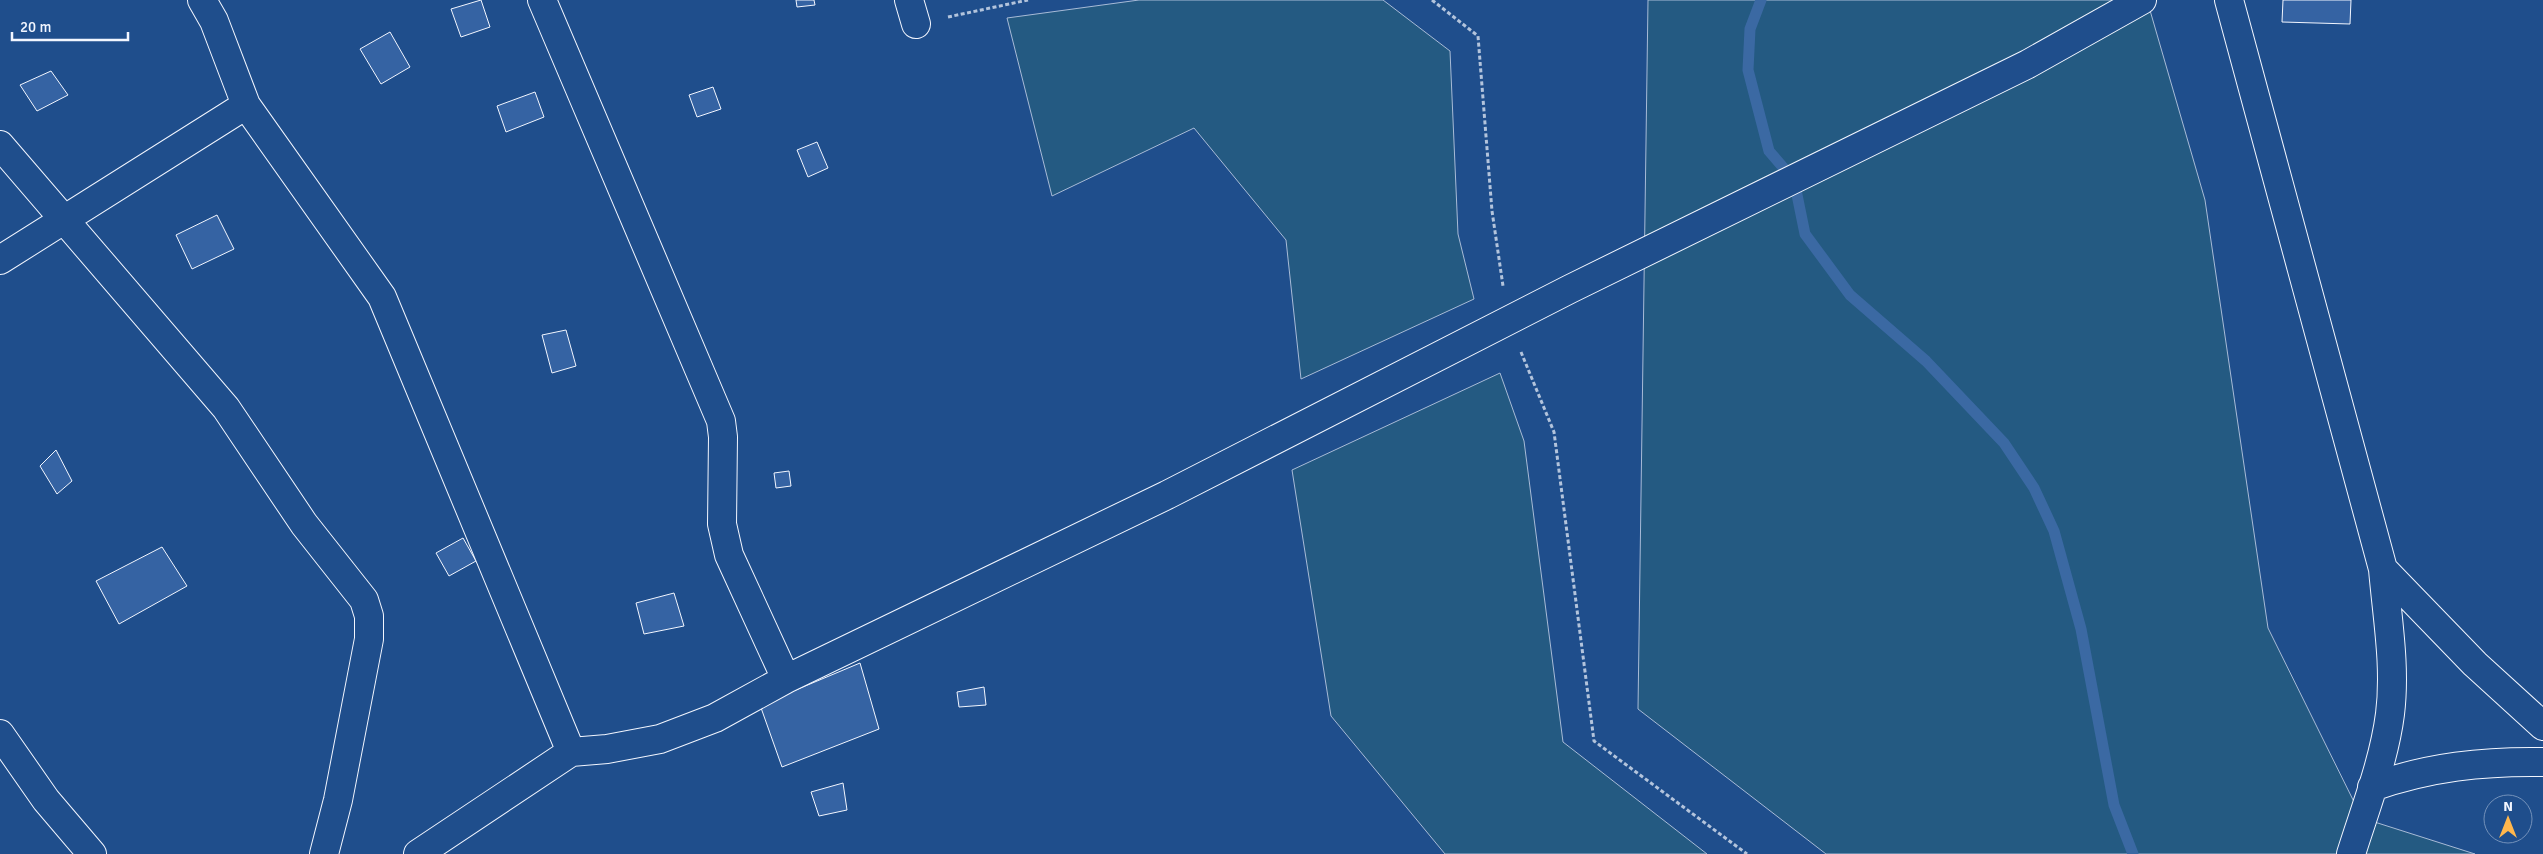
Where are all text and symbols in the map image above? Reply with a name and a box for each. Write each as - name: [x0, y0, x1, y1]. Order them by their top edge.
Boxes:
- scale bar: [12, 10, 129, 42]
- text: 20 m: [20, 18, 51, 36]
- north arrow: [2483, 794, 2533, 844]
- text: N: [2503, 798, 2513, 815]

